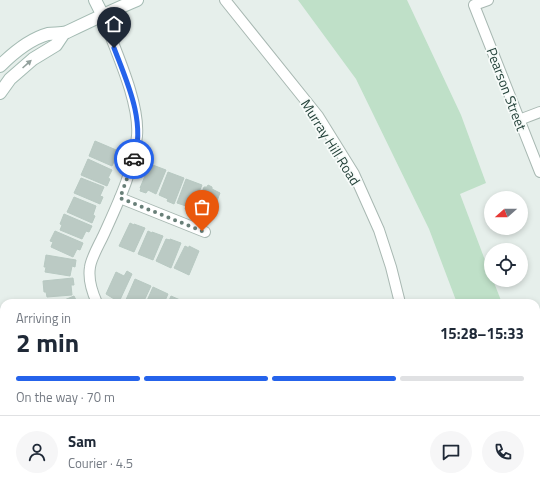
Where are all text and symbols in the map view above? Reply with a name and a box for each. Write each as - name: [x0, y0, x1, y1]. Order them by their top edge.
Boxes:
- pin: [97, 7.0, 131, 48]
- icon: home: [103, 13, 125, 35]
- street label: Pearson Street: [481, 44, 533, 134]
- one-way arrow: [22, 60, 32, 69]
- street label: Murray Hill Road: [296, 95, 366, 189]
- courier: [114, 139, 154, 179]
- icon: car: [123, 148, 145, 170]
- pin: [185, 190, 219, 231]
- north arrow: [484, 191, 528, 235]
- map controls: [484, 191, 528, 287]
- icon: bag: [191, 196, 213, 218]
- button: locate: [484, 243, 528, 287]
- text: Arriving in: [16, 308, 71, 328]
- text: 15:28–15:33: [440, 322, 524, 345]
- text: 2 min: [16, 323, 79, 362]
- text: On the way · 70 m: [16, 387, 115, 407]
- text: Sam: [68, 430, 96, 453]
- button: person: [16, 431, 58, 473]
- button: chat: [430, 431, 472, 473]
- button: phone: [482, 431, 524, 473]
- text: Courier · 4.5: [68, 453, 133, 473]

